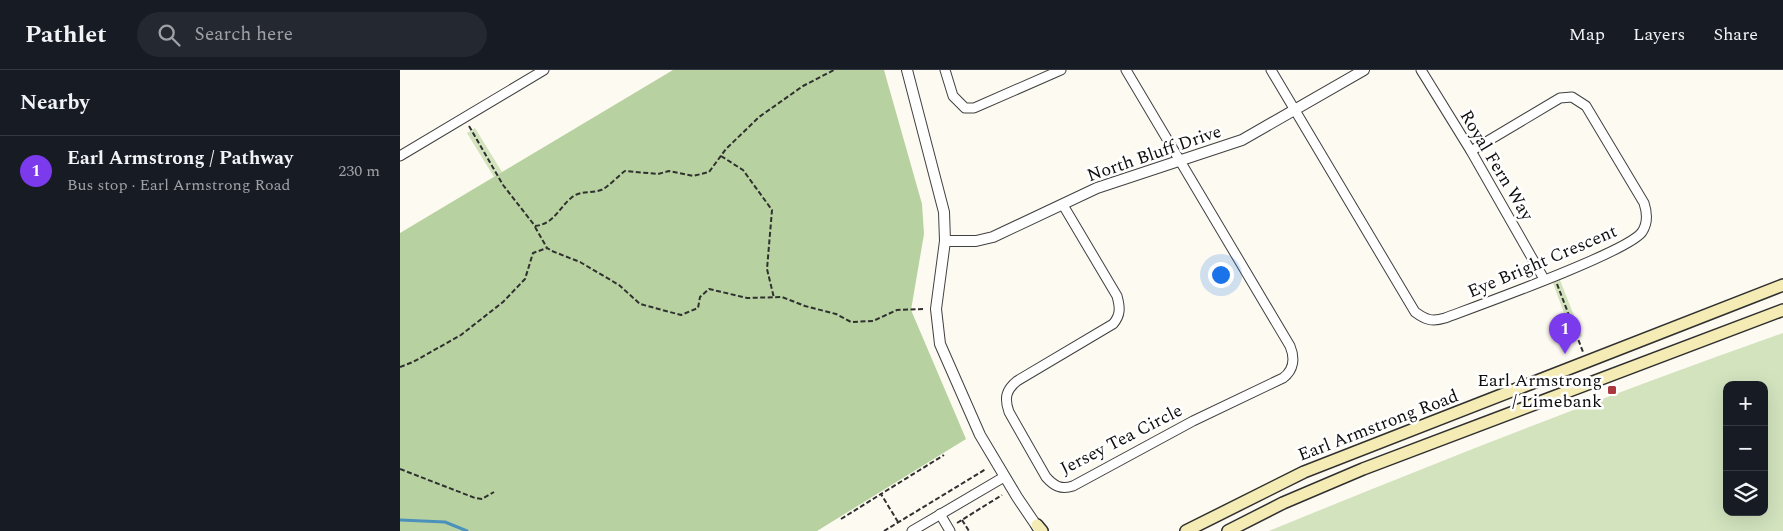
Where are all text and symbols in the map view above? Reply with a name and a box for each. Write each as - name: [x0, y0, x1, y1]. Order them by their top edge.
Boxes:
- search box: [137, 12, 487, 57]
- text: Pathlet: [25, 17, 107, 53]
- text: Search here: [195, 20, 293, 49]
- icon: search: [155, 21, 183, 49]
- text: Map: [1569, 21, 1605, 48]
- text: Layers: [1633, 21, 1685, 48]
- text: Share: [1713, 21, 1758, 48]
- text: Nearby: [20, 87, 90, 119]
- street label: Royal Fern Way: [1453, 105, 1541, 227]
- street label: North Bluff Drive: [1083, 118, 1225, 189]
- text: Earl Armstrong / Pathway: [67, 144, 293, 173]
- text: 1: [32, 159, 40, 183]
- text: 230 m: [338, 159, 380, 183]
- text: Bus stop · Earl Armstrong Road: [67, 173, 291, 197]
- street label: Eye Bright Crescent: [1463, 218, 1621, 305]
- your location: [1208, 262, 1234, 288]
- pin: 1: [1549, 313, 1581, 354]
- place label: Earl Armstrong / Limebank: [1477, 367, 1602, 415]
- map controls: [1723, 381, 1768, 516]
- button: +: [1723, 381, 1768, 426]
- street label: Earl Armstrong Road: [1294, 382, 1462, 469]
- marker: Earl Armstrong / Limebank: [1606, 384, 1618, 396]
- street label: Jersey Tea Circle: [1055, 397, 1187, 482]
- button: −: [1723, 426, 1768, 471]
- button: layers: [1723, 471, 1768, 516]

